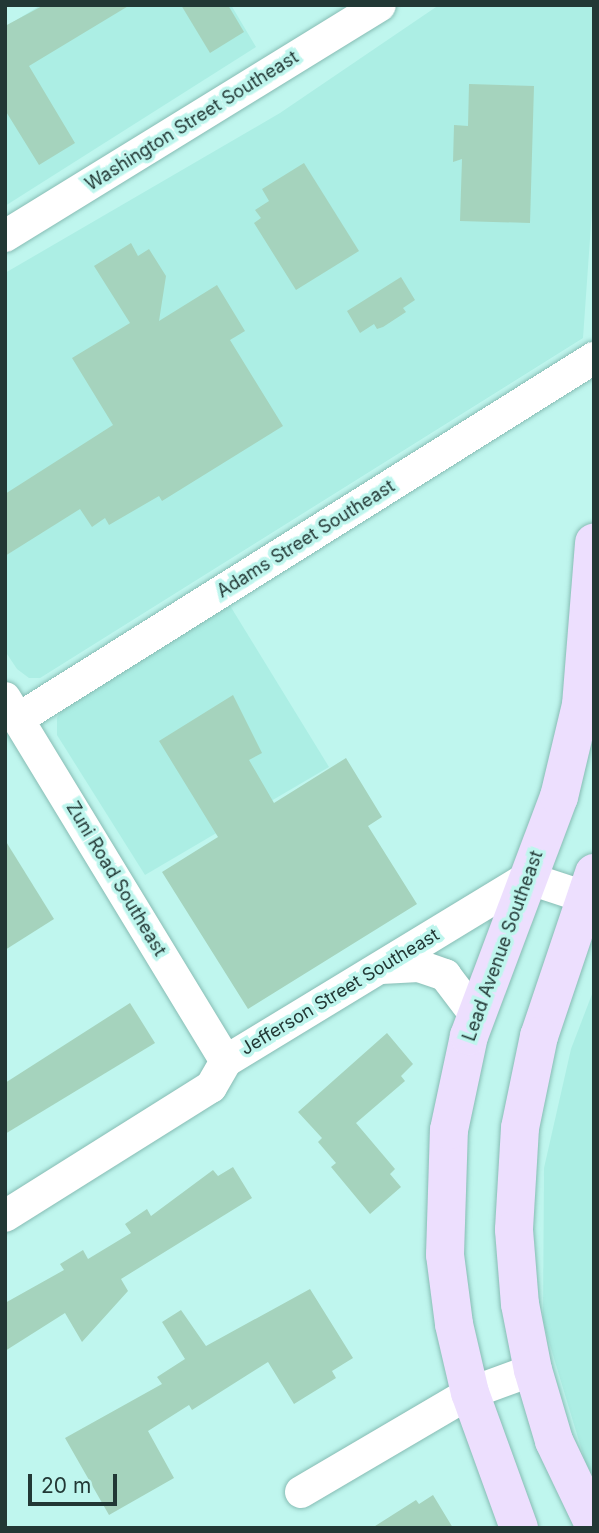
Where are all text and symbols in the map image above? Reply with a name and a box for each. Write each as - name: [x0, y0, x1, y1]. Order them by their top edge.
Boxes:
- street label: Washington Street Southeast: [82, 46, 302, 196]
- street label: Adams Street Southeast: [213, 475, 399, 603]
- street label: Zuni Road Southeast: [61, 798, 171, 960]
- street label: Lead Avenue Southeast: [458, 848, 548, 1044]
- street label: Jefferson Street Southeast: [237, 924, 443, 1060]
- scale bar: [32, 1460, 121, 1504]
- text: 20 m: [41, 1473, 91, 1498]

